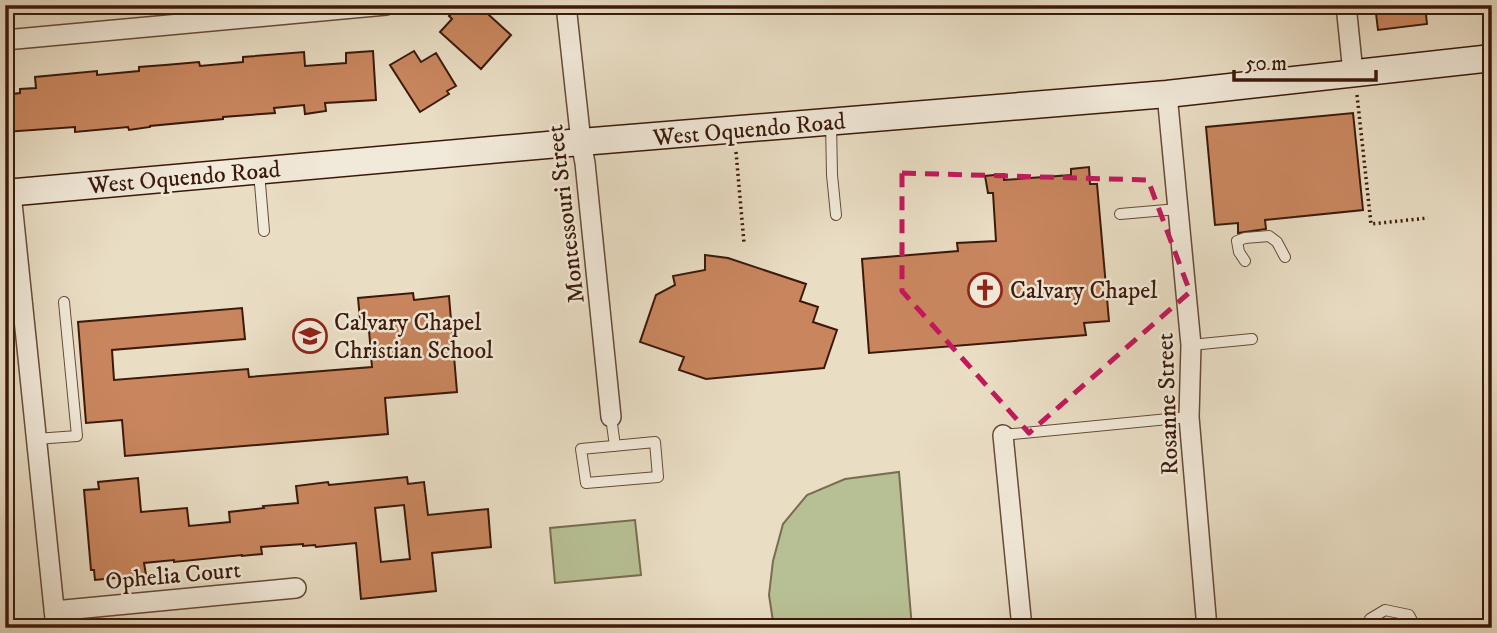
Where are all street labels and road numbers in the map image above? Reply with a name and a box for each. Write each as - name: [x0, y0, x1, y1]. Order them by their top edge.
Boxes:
- street label: West Oquendo Road: [651, 107, 847, 153]
- street label: Montessouri Street: [540, 123, 592, 305]
- street label: West Oquendo Road: [86, 155, 282, 201]
- street label: Rosanne Street: [1151, 332, 1185, 476]
- street label: Ophelia Court: [104, 555, 242, 597]

